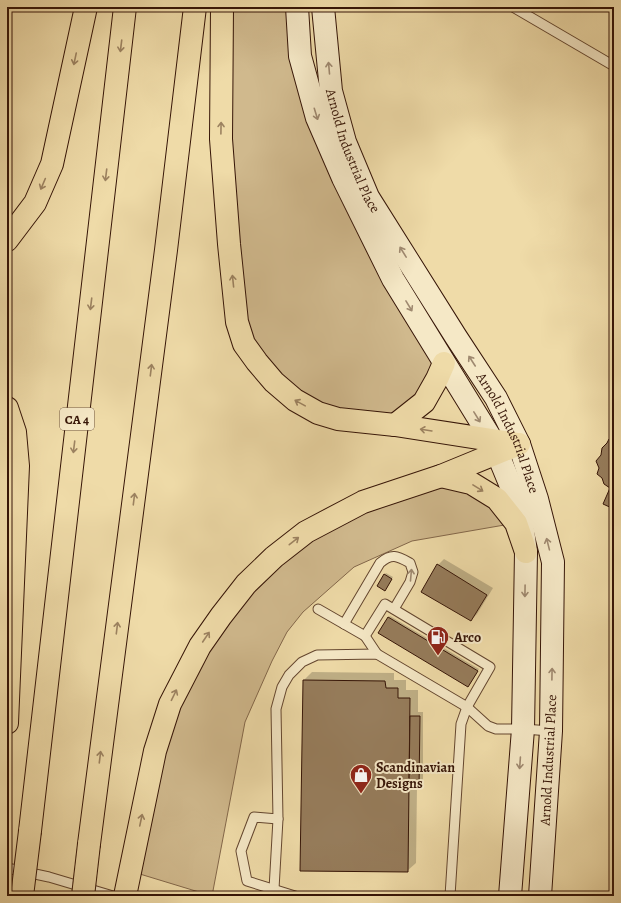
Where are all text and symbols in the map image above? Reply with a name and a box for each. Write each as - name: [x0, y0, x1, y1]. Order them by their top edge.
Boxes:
- one-way arrow: [117, 39, 124, 52]
- one-way arrow: [70, 52, 78, 65]
- one-way arrow: [325, 62, 333, 75]
- street label: Arnold Industrial Place: [321, 86, 385, 217]
- one-way arrow: [313, 107, 320, 120]
- one-way arrow: [217, 122, 225, 135]
- one-way arrow: [102, 168, 109, 181]
- one-way arrow: [39, 178, 46, 190]
- one-way arrow: [398, 246, 407, 257]
- one-way arrow: [229, 275, 236, 288]
- one-way arrow: [87, 297, 94, 310]
- one-way arrow: [406, 300, 414, 312]
- one-way arrow: [468, 356, 476, 367]
- one-way arrow: [147, 364, 155, 377]
- street label: Arnold Industrial Place: [471, 368, 543, 496]
- one-way arrow: [294, 398, 306, 406]
- road number: CA 4: [60, 408, 94, 430]
- one-way arrow: [474, 411, 482, 423]
- one-way arrow: [419, 426, 432, 434]
- one-way arrow: [70, 440, 78, 453]
- one-way arrow: [472, 484, 484, 492]
- one-way arrow: [130, 493, 138, 506]
- one-way arrow: [288, 537, 299, 546]
- one-way arrow: [544, 538, 551, 551]
- one-way arrow: [407, 569, 414, 582]
- one-way arrow: [521, 584, 529, 597]
- one-way arrow: [113, 622, 121, 635]
- fuel station icon: Arco: [425, 624, 451, 657]
- place label: Arco: [453, 628, 481, 647]
- one-way arrow: [202, 631, 210, 642]
- one-way arrow: [548, 668, 556, 681]
- one-way arrow: [171, 689, 179, 701]
- street label: Arnold Industrial Place: [536, 694, 561, 827]
- one-way arrow: [96, 750, 104, 763]
- one-way arrow: [517, 756, 524, 769]
- place label: Scandinavian Designs: [376, 758, 455, 793]
- shop icon: Scandinavian Designs: [348, 762, 374, 795]
- one-way arrow: [137, 814, 145, 827]

